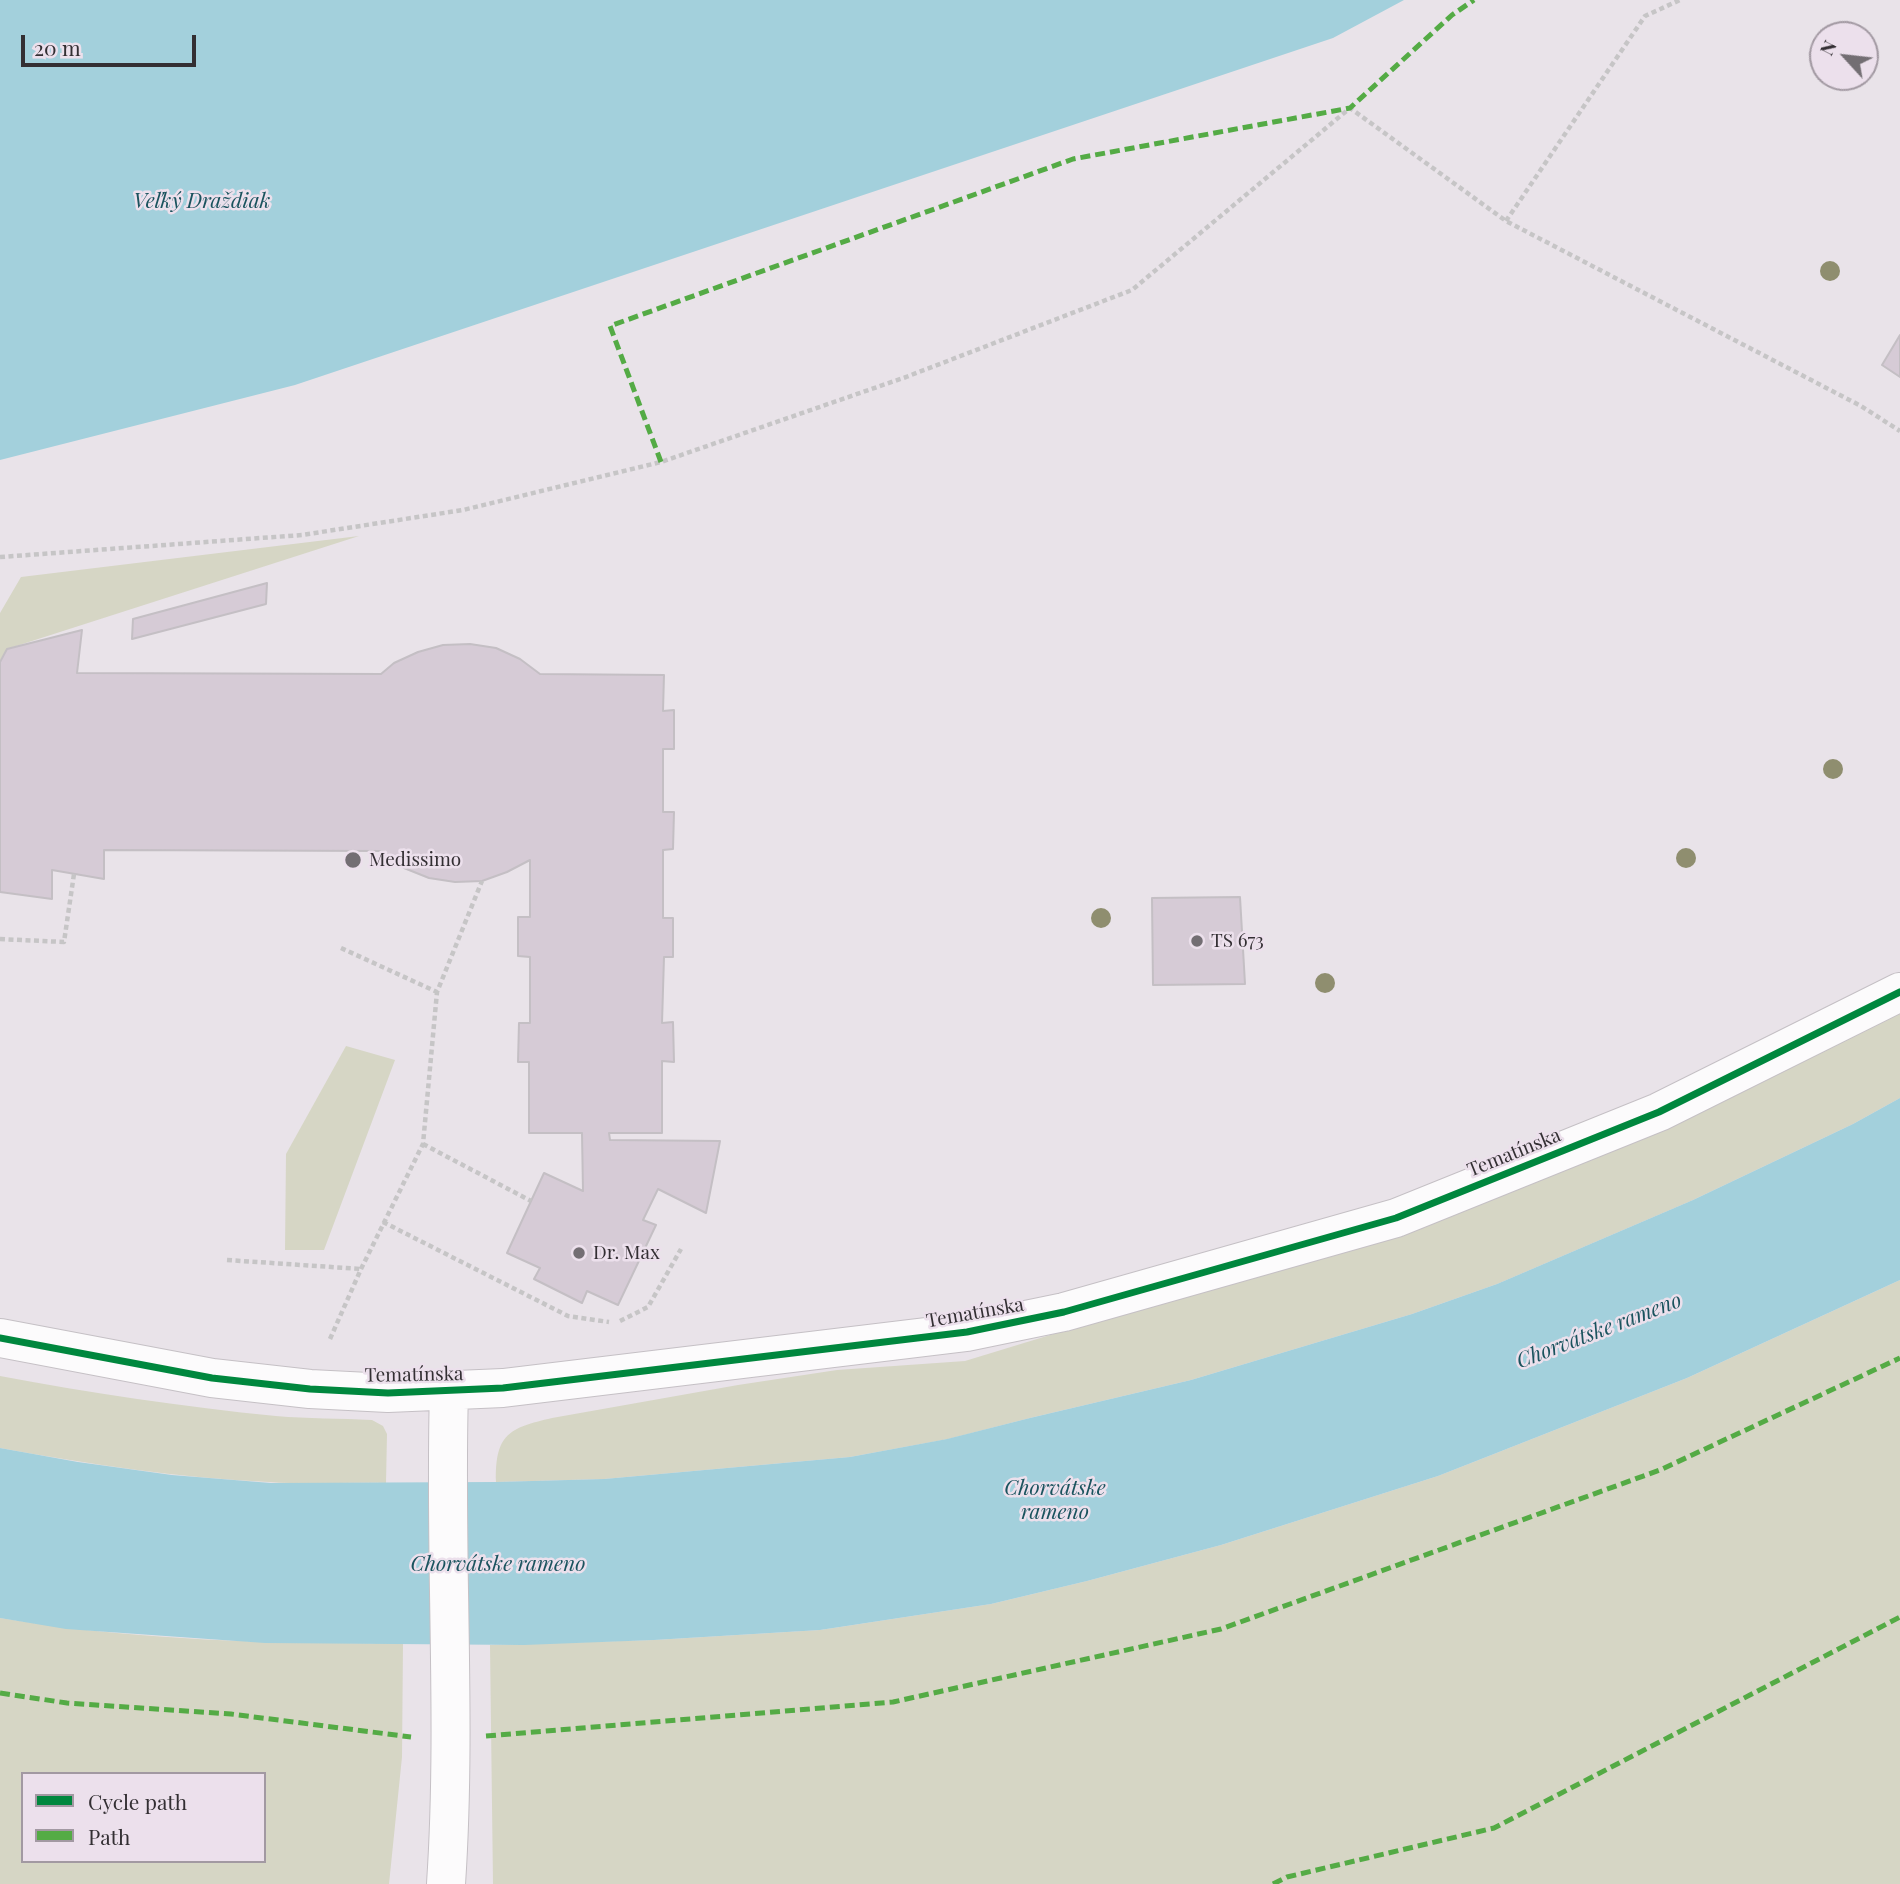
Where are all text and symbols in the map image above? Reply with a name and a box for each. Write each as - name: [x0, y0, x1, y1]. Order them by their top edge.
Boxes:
- scale bar: [24, 21, 200, 65]
- north arrow: [1809, 21, 1879, 91]
- text: 20 m: [34, 33, 81, 61]
- text: N: [1812, 35, 1842, 59]
- water label: Veľký Draždiak: [134, 188, 270, 214]
- place label: Medissimo: [369, 849, 461, 871]
- marker: Medissimo: [343, 850, 363, 870]
- place label: TS 673: [1211, 930, 1264, 952]
- marker: TS 673: [1189, 933, 1205, 949]
- street label: Tematínska: [1464, 1124, 1564, 1182]
- place label: Dr. Max: [593, 1242, 660, 1264]
- marker: Dr. Max: [571, 1245, 587, 1261]
- water label: Chorvátske rameno: [1513, 1288, 1685, 1374]
- street label: Tematínska: [924, 1293, 1026, 1333]
- street label: Tematínska: [364, 1363, 464, 1387]
- water label: Chorvátske rameno: [1004, 1475, 1106, 1525]
- water label: Chorvátske rameno: [411, 1551, 585, 1577]
- legend: [21, 1772, 266, 1863]
- text: Cycle path: [88, 1787, 187, 1815]
- text: Path: [88, 1822, 130, 1850]

